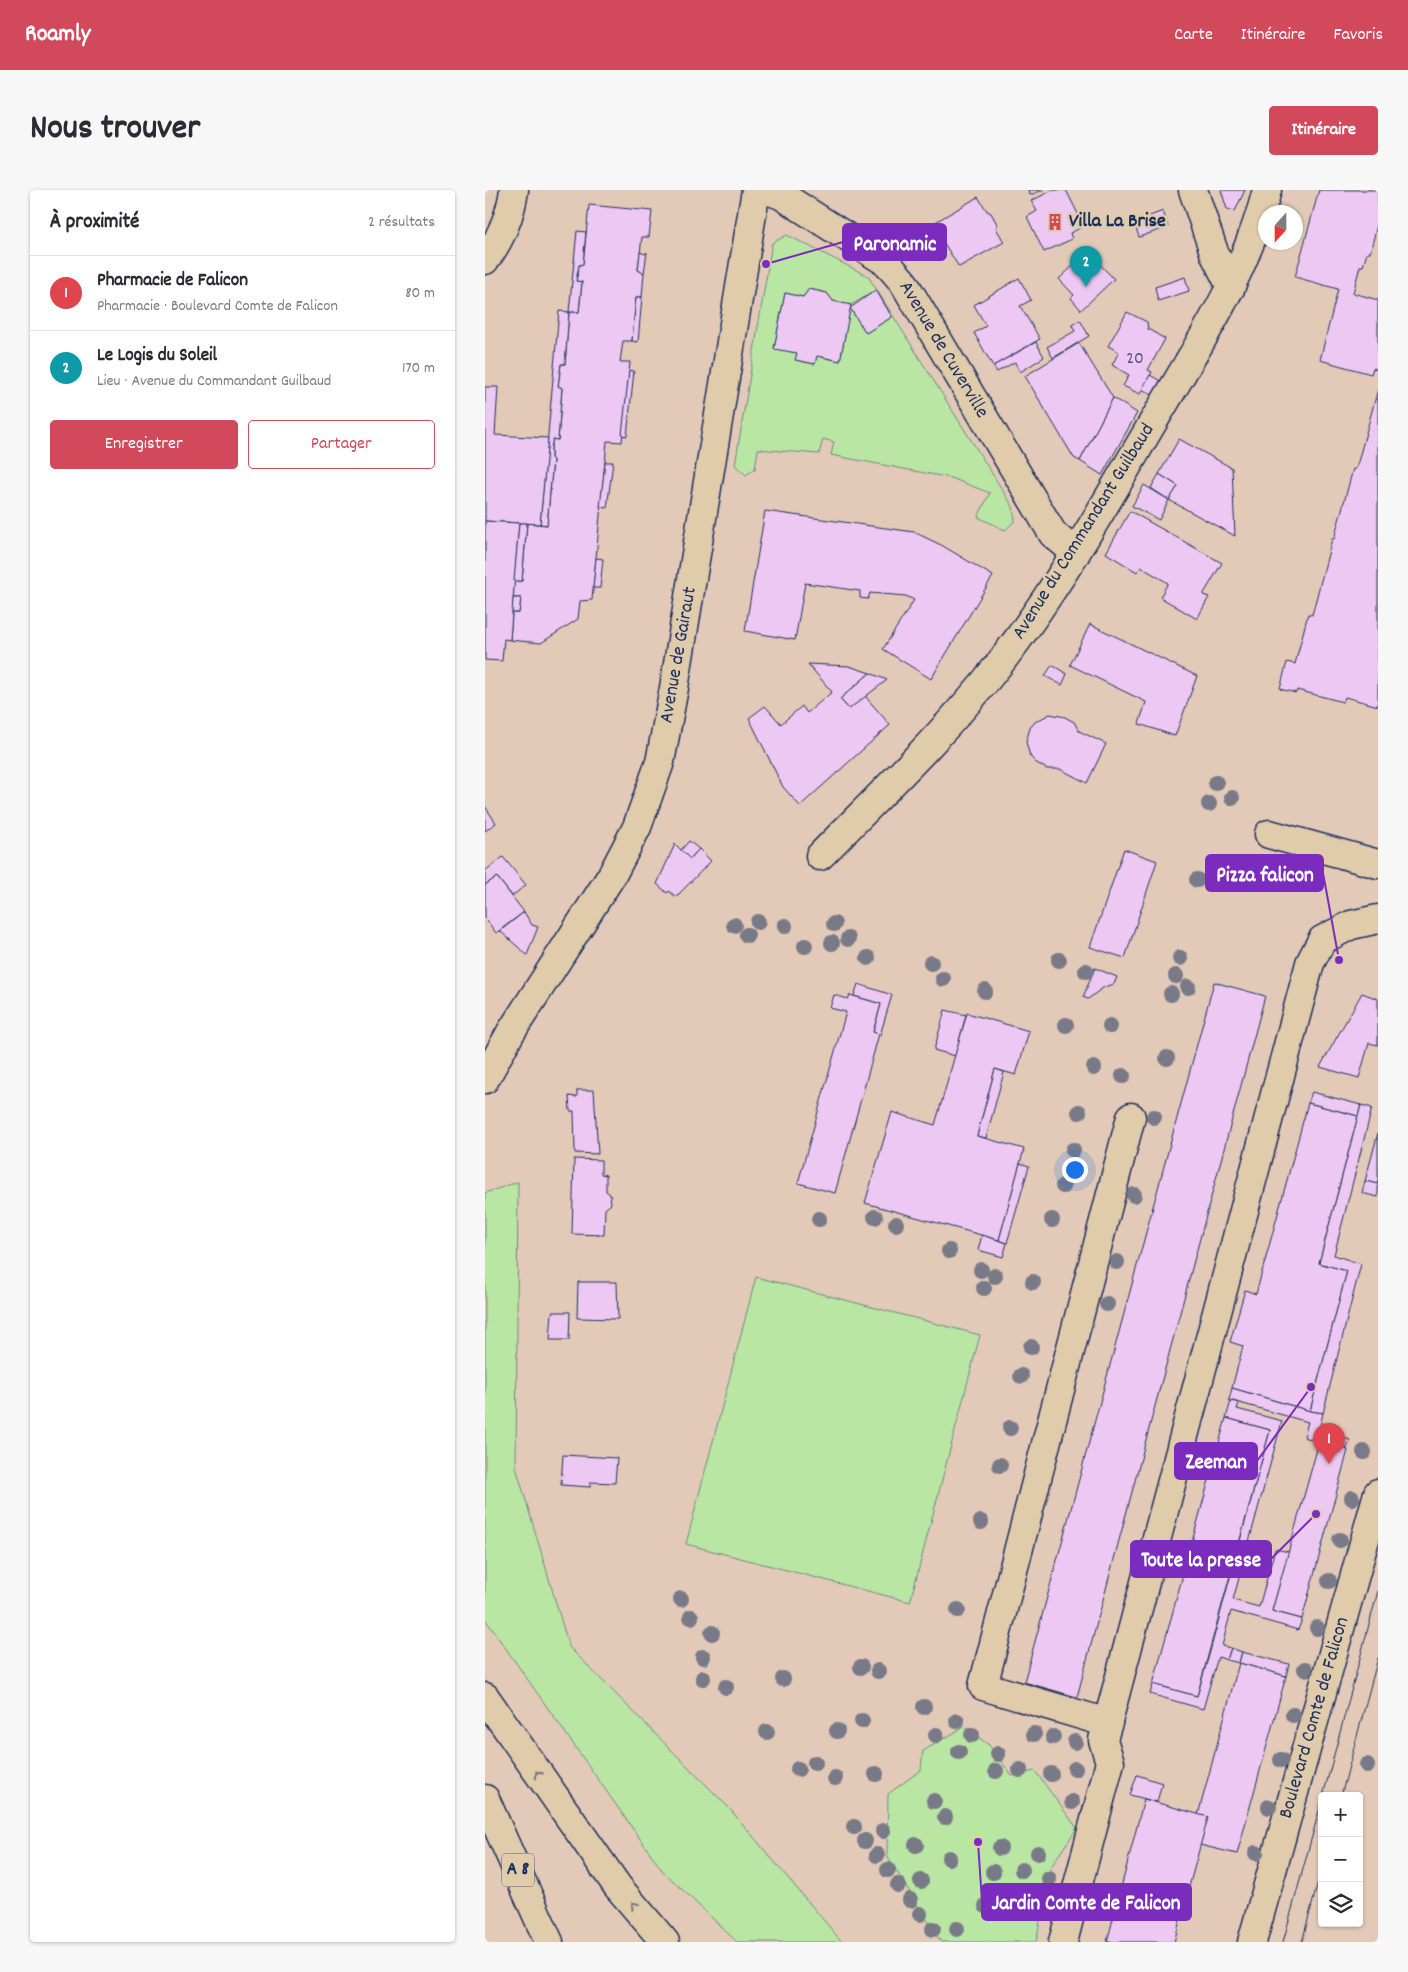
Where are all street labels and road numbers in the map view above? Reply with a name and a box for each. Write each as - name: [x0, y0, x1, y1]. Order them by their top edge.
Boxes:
- street label: Avenue de Cuverville: [891, 276, 995, 424]
- street label: Avenue du Commandant Guilbaud: [1006, 419, 1162, 645]
- street label: Avenue de Gairaut: [653, 585, 705, 725]
- street label: Boulevard Comte de Falicon: [1273, 1614, 1357, 1822]
- road number: A 8: [502, 1854, 534, 1886]

